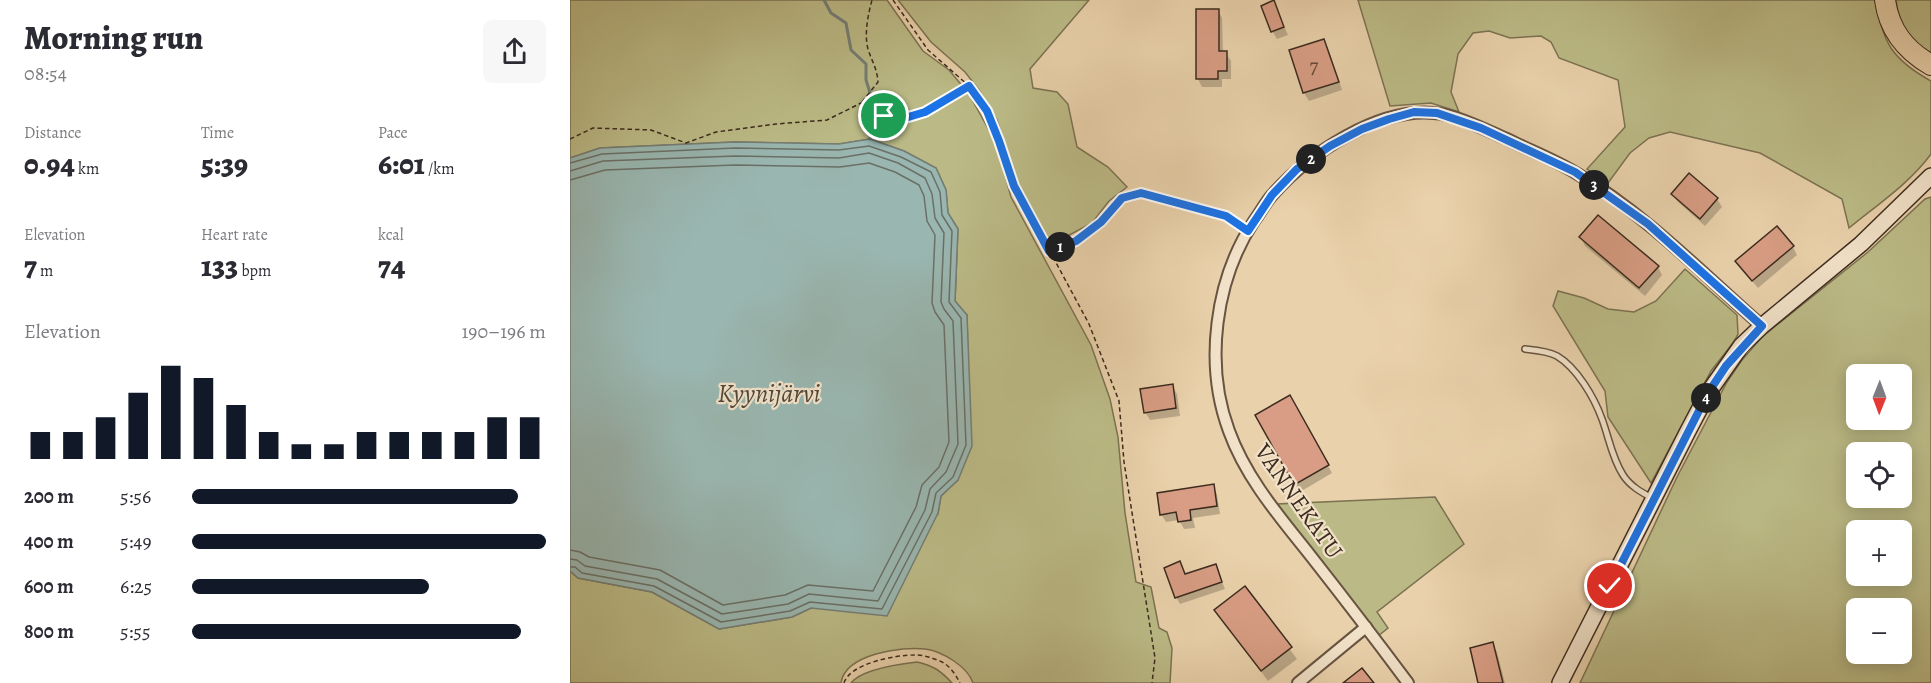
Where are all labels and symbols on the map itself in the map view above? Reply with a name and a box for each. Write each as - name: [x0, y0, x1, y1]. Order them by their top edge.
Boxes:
- house number: 7: [1310, 52, 1319, 80]
- pin: [858, 90, 909, 141]
- pin: 2: [1296, 144, 1326, 174]
- pin: 3: [1579, 170, 1609, 200]
- pin: 1: [1045, 232, 1075, 262]
- north arrow: [1846, 364, 1912, 430]
- water label: Kyynijärvi: [718, 376, 821, 411]
- pin: 4: [1691, 383, 1721, 413]
- street label: VANNEKATU: [1247, 436, 1351, 565]
- pin: [1584, 560, 1635, 611]

